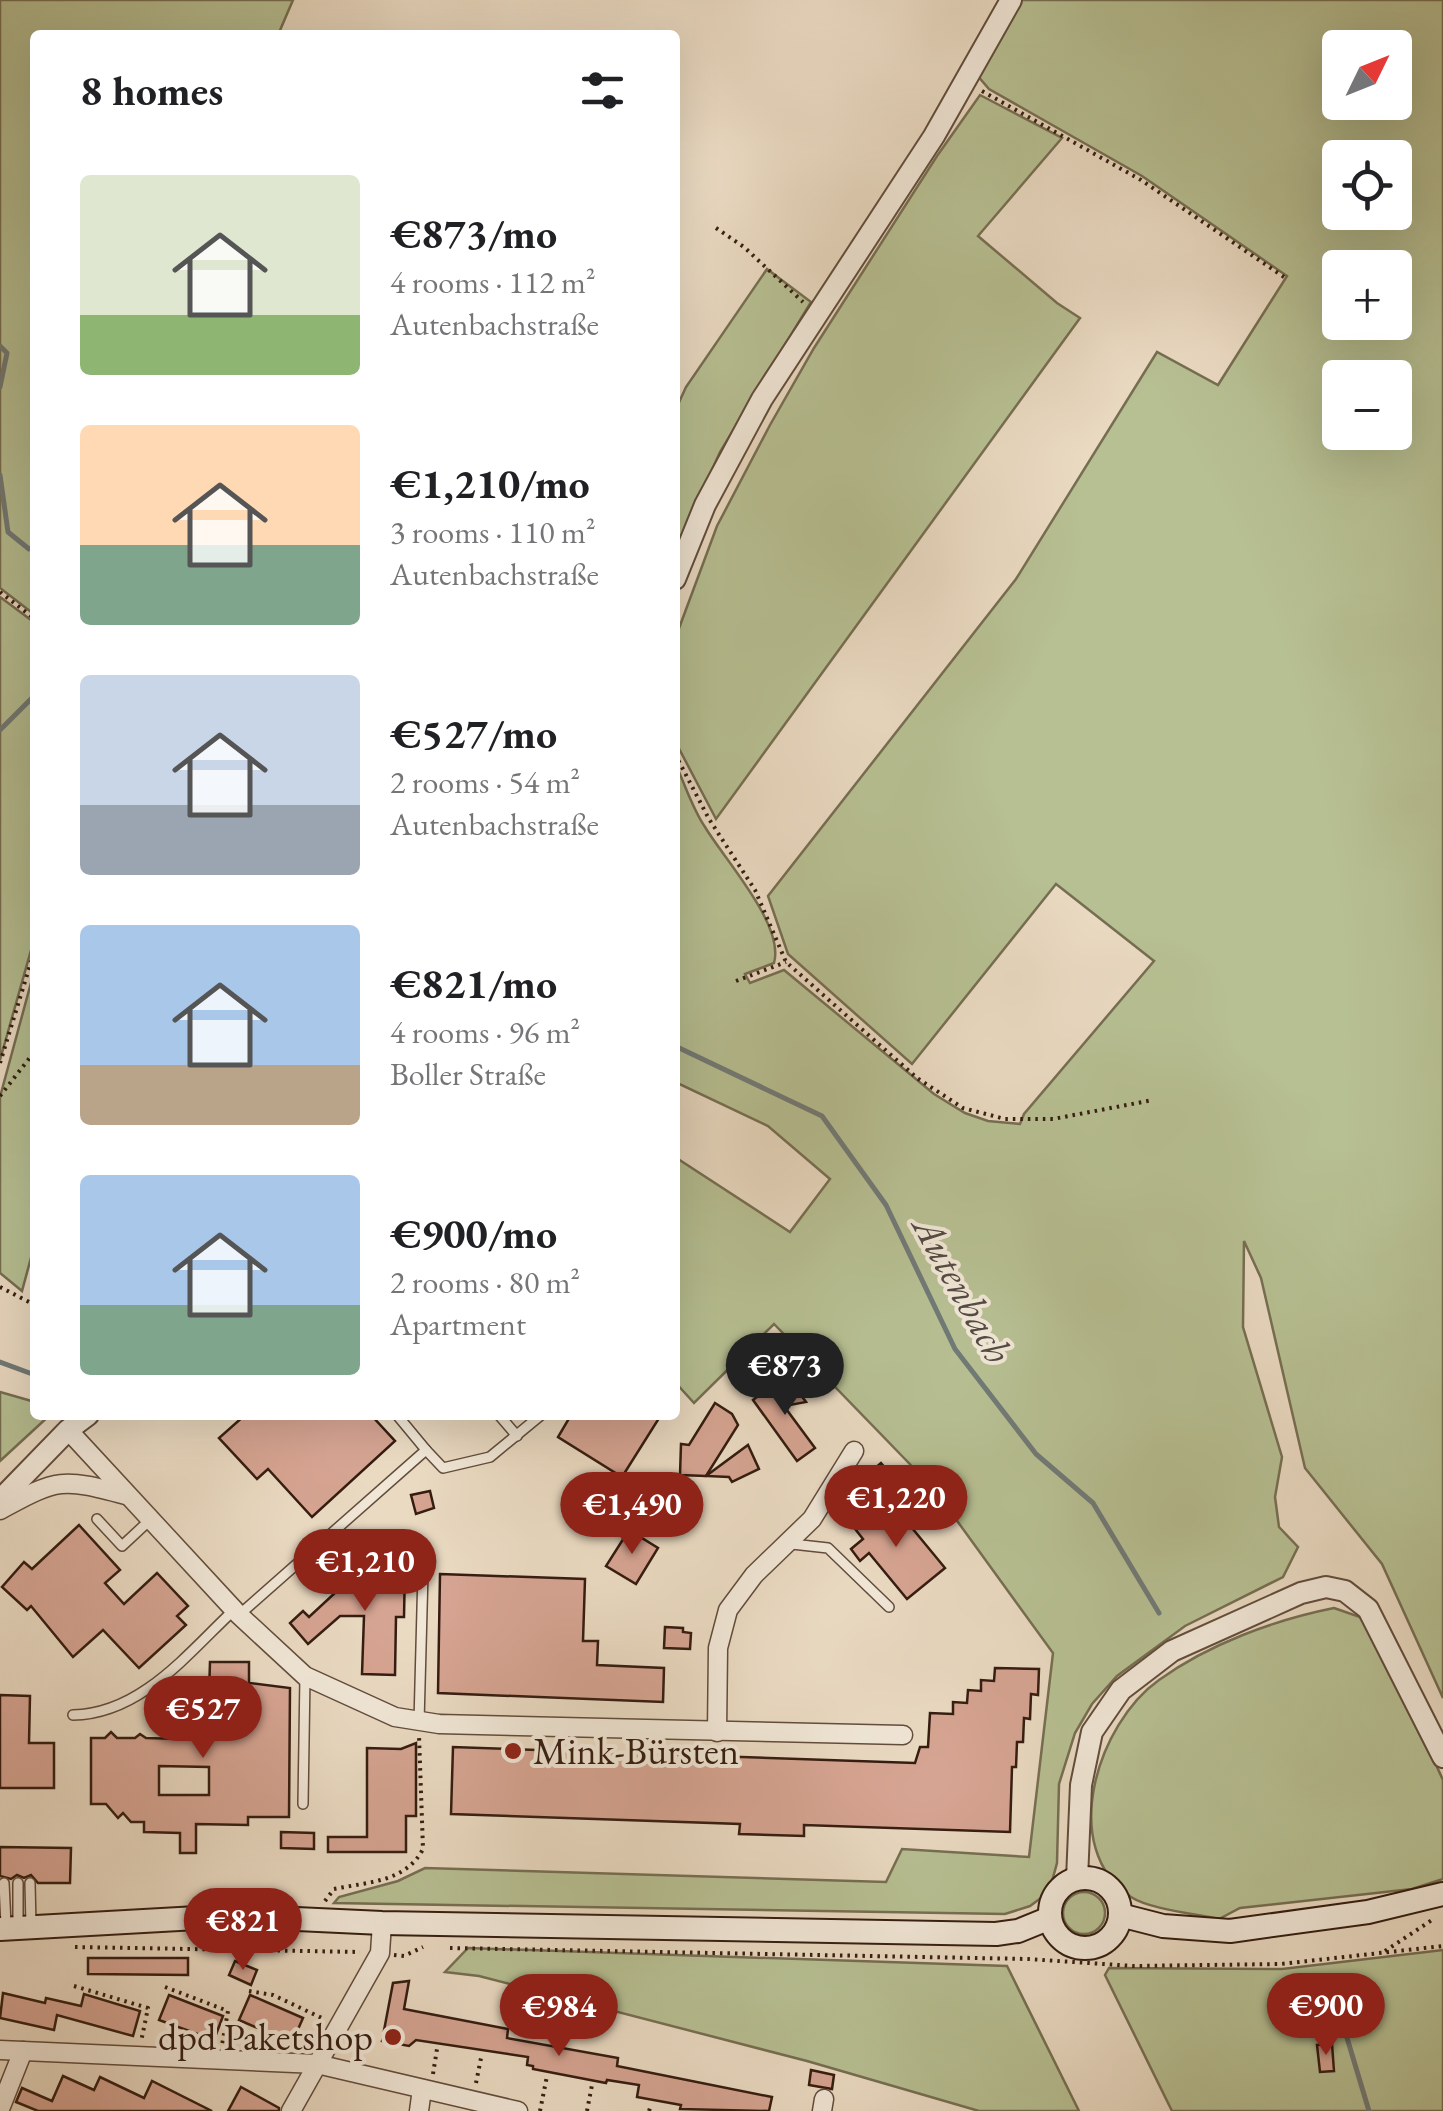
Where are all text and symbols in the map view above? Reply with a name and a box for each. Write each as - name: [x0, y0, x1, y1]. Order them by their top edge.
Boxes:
- north arrow: [1322, 30, 1412, 120]
- map controls: [1322, 30, 1412, 450]
- text: 8 homes: [80, 63, 223, 118]
- icon: filters: [575, 63, 630, 118]
- button: locate: [1322, 140, 1412, 230]
- text: €873/mo: [390, 206, 557, 261]
- icon: home: [160, 215, 280, 335]
- button: +: [1322, 250, 1412, 340]
- text: 4 rooms · 112 m²: [390, 261, 596, 303]
- text: Autenbachstraße: [390, 303, 599, 345]
- button: −: [1322, 360, 1412, 450]
- text: €1,210/mo: [390, 456, 590, 511]
- icon: home: [160, 465, 280, 585]
- text: 3 rooms · 110 m²: [390, 511, 596, 553]
- text: Autenbachstraße: [390, 553, 599, 595]
- text: €527/mo: [390, 706, 557, 761]
- icon: home: [160, 715, 280, 835]
- text: 2 rooms · 54 m²: [390, 761, 580, 803]
- text: Autenbachstraße: [390, 803, 599, 845]
- text: €821/mo: [390, 956, 557, 1011]
- icon: home: [160, 965, 280, 1085]
- text: 4 rooms · 96 m²: [390, 1011, 580, 1053]
- text: Boller Straße: [390, 1053, 546, 1095]
- water label: Autenbach: [900, 1203, 1025, 1372]
- text: €900/mo: [390, 1206, 557, 1261]
- icon: home: [160, 1215, 280, 1335]
- text: 2 rooms · 80 m²: [390, 1261, 580, 1303]
- text: Apartment: [390, 1303, 526, 1345]
- pin: €873: [726, 1333, 844, 1418]
- text: €873: [748, 1344, 822, 1386]
- pin: €1,220: [815, 1465, 977, 1550]
- pin: €1,490: [551, 1472, 713, 1557]
- text: €1,220: [846, 1476, 946, 1518]
- text: €1,490: [582, 1483, 682, 1525]
- pin: €1,210: [284, 1529, 446, 1614]
- text: €1,210: [315, 1540, 415, 1582]
- pin: €527: [144, 1676, 262, 1761]
- text: €527: [166, 1687, 240, 1729]
- place label: Mink-Bürsten: [533, 1726, 739, 1775]
- marker: Mink-Bürsten: [502, 1740, 524, 1762]
- pin: €821: [184, 1888, 302, 1973]
- text: €821: [206, 1899, 280, 1941]
- pin: €900: [1267, 1973, 1385, 2058]
- pin: €984: [500, 1974, 618, 2059]
- text: €900: [1289, 1984, 1363, 2026]
- text: €984: [522, 1985, 596, 2027]
- place label: dpd Paketshop: [158, 2012, 373, 2061]
- marker: dpd Paketshop: [382, 2026, 404, 2048]

